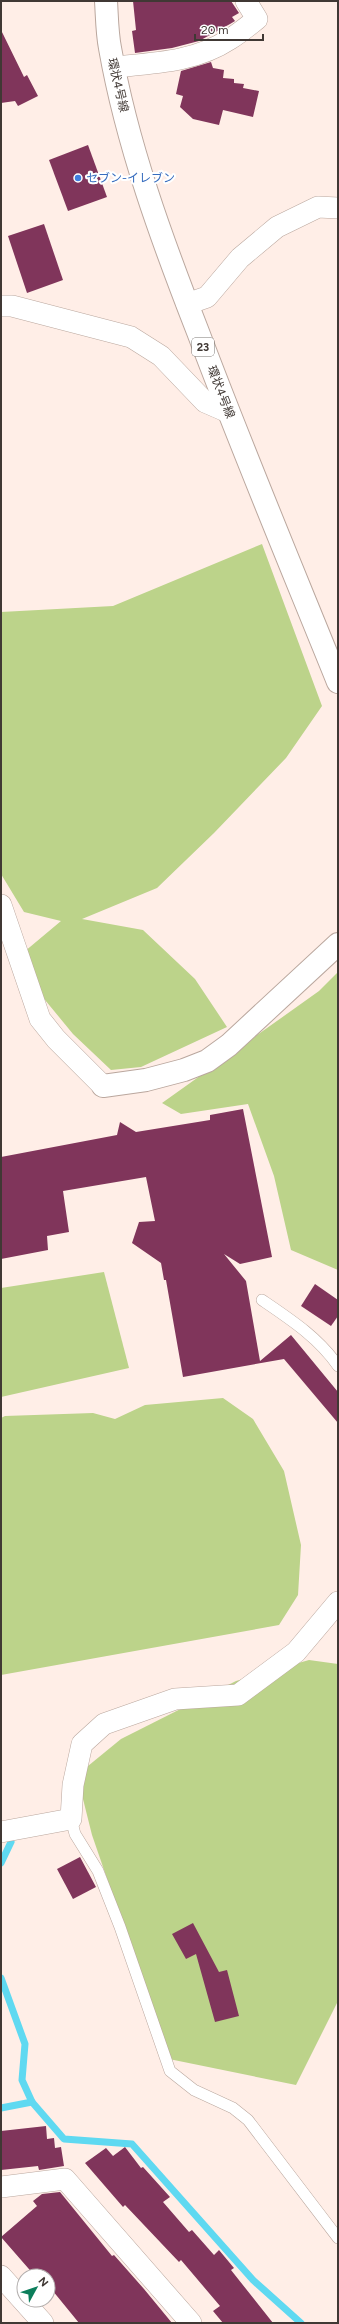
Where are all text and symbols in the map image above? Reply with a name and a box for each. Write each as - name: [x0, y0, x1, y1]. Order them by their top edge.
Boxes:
- scale bar: [195, 16, 263, 42]
- text: 20 m: [201, 23, 229, 37]
- street label: 環状4号線: [105, 56, 131, 114]
- place label: セブン-イレブン: [86, 171, 175, 185]
- marker: セブン-イレブン: [73, 173, 83, 183]
- road number: 23: [192, 338, 214, 356]
- street label: 環状4号線: [205, 364, 237, 420]
- north arrow: [16, 2268, 56, 2308]
- text: N: [36, 2274, 51, 2289]

